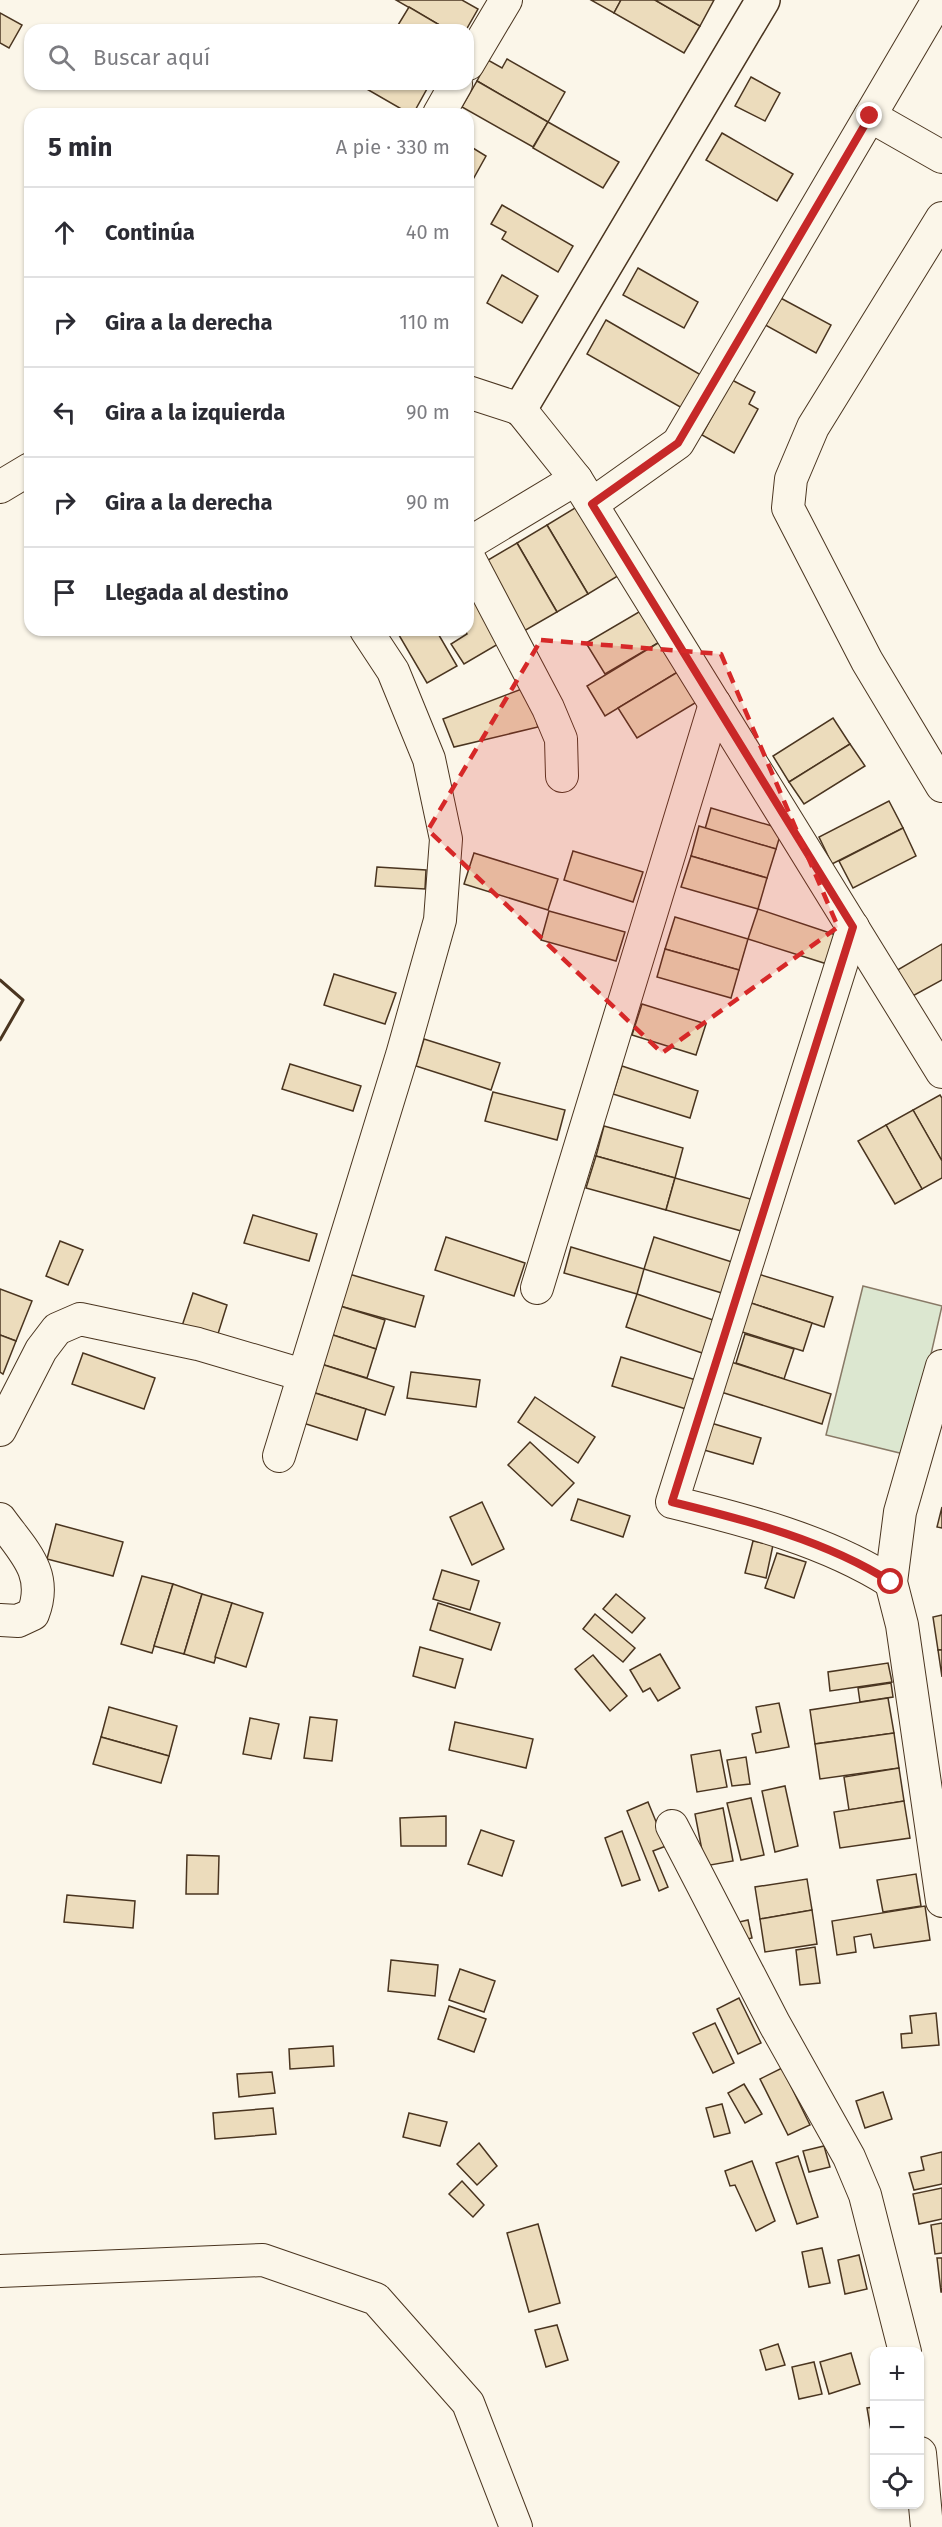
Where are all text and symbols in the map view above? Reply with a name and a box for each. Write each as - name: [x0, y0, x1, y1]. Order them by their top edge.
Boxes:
- search box: [24, 24, 474, 90]
- icon: search: [45, 41, 78, 74]
- text: Buscar aquí: [93, 44, 210, 71]
- route end: [856, 102, 882, 128]
- text: 5 min: [48, 132, 112, 163]
- text: A pie · 330 m: [336, 135, 450, 159]
- icon: ahead: [48, 216, 81, 249]
- text: Continúa: [105, 219, 195, 246]
- text: 40 m: [406, 220, 450, 244]
- icon: right: [48, 306, 81, 339]
- text: Gira a la derecha: [105, 309, 273, 336]
- text: 110 m: [399, 310, 450, 334]
- icon: left: [48, 396, 81, 429]
- text: Gira a la izquierda: [105, 399, 285, 426]
- text: 90 m: [406, 400, 450, 424]
- icon: right: [48, 486, 81, 519]
- text: Gira a la derecha: [105, 489, 273, 516]
- text: 90 m: [406, 490, 450, 514]
- icon: arrive: [48, 576, 81, 609]
- text: Llegada al destino: [105, 579, 289, 606]
- route start: [877, 1568, 903, 1594]
- map controls: [870, 2347, 924, 2509]
- button: +: [870, 2347, 924, 2401]
- button: −: [870, 2401, 924, 2455]
- button: locate: [870, 2455, 924, 2509]

